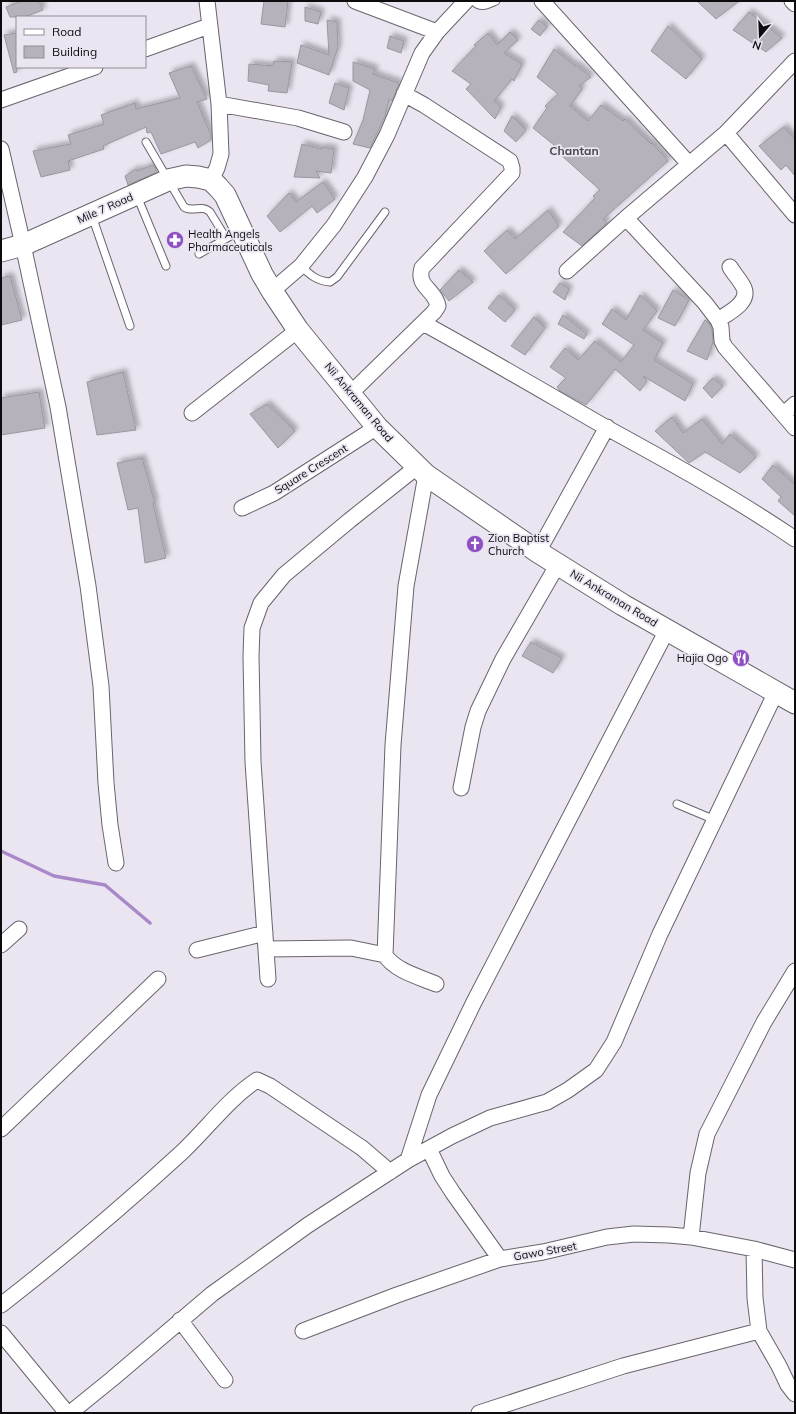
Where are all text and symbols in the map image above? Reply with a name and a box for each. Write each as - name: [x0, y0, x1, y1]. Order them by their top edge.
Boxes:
- legend: [16, 16, 146, 68]
- north arrow: [740, 16, 780, 56]
- text: Road: [52, 24, 81, 39]
- text: N: [751, 37, 763, 53]
- text: Building: [52, 44, 97, 59]
- district label: Chantan: [549, 143, 599, 158]
- street label: Mile 7 Road: [75, 189, 135, 227]
- place label: Health Angels Pharmaceuticals: [188, 227, 273, 254]
- pharmacy icon: Health Angels Pharmaceuticals: [165, 230, 185, 250]
- street label: Nii Ankraman Road: [322, 359, 396, 445]
- street label: Square Crescent: [272, 441, 350, 497]
- place label: Zion Baptist Church: [488, 531, 549, 558]
- church icon: Zion Baptist Church: [465, 534, 485, 554]
- street label: Nii Ankraman Road: [568, 566, 660, 630]
- restaurant icon: Hajia Ogo: [731, 648, 751, 668]
- place label: Hajia Ogo: [677, 651, 728, 665]
- street label: Gawo Street: [512, 1239, 578, 1263]

